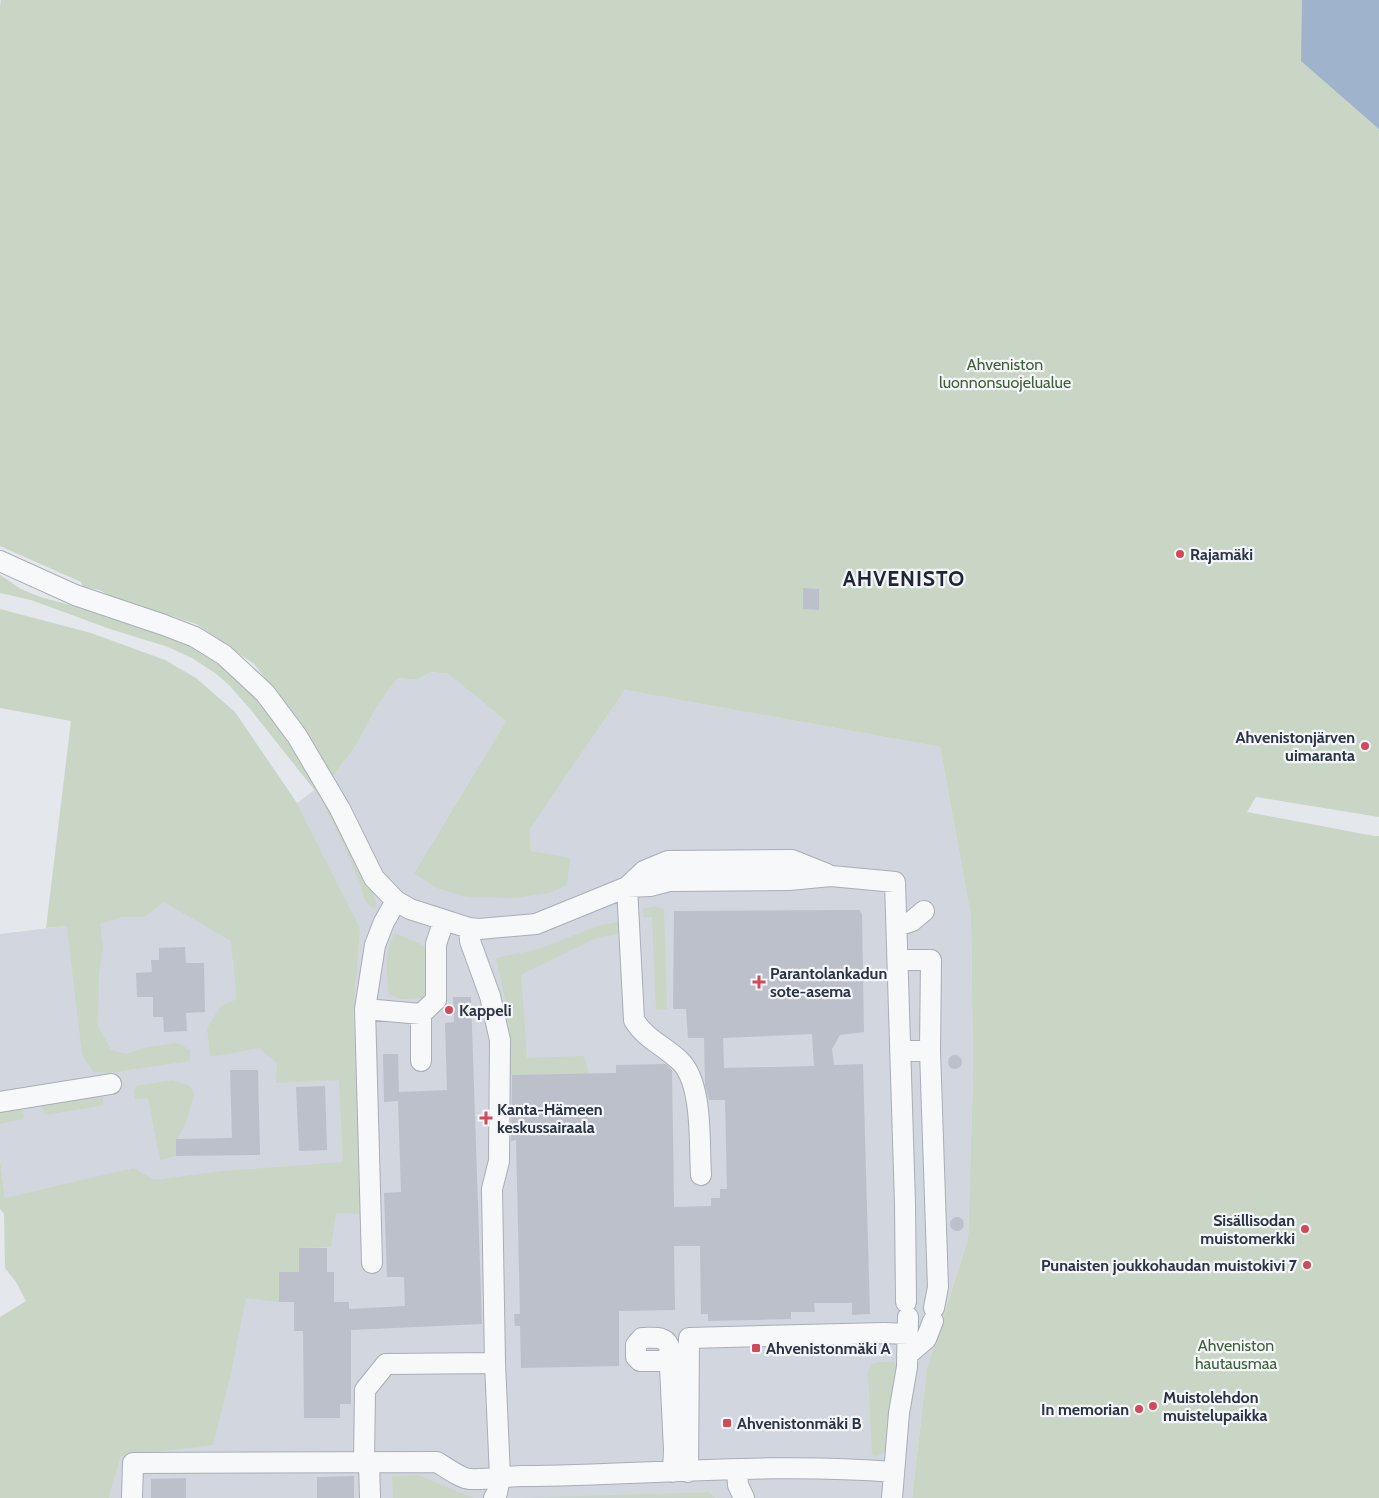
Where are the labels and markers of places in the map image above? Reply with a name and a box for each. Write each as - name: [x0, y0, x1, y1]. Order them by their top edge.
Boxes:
- place label: Rajamäki: [1190, 545, 1253, 564]
- marker: Rajamäki: [1174, 548, 1186, 560]
- place label: Ahvenistonjärven uimaranta: [1236, 728, 1355, 765]
- marker: Ahvenistonjärven uimaranta: [1359, 740, 1371, 752]
- place label: Parantolankadun sote-asema: [770, 964, 887, 1001]
- marker: Parantolankadun sote-asema: [752, 975, 766, 989]
- place label: Kappeli: [459, 1001, 512, 1020]
- marker: Kappeli: [443, 1004, 455, 1016]
- place label: Kanta-Hämeen keskussairaala: [497, 1100, 603, 1137]
- marker: Kanta-Hämeen keskussairaala: [479, 1111, 493, 1125]
- place label: Sisällisodan muistomerkki: [1200, 1211, 1295, 1248]
- marker: Sisällisodan muistomerkki: [1299, 1223, 1311, 1235]
- place label: Punaisten joukkohaudan muistokivi 7: [1041, 1256, 1298, 1275]
- marker: Punaisten joukkohaudan muistokivi 7: [1301, 1259, 1313, 1271]
- place label: Ahvenistonmäki A: [766, 1339, 891, 1358]
- marker: Ahvenistonmäki A: [750, 1342, 762, 1354]
- place label: Muistolehdon muistelupaikka: [1163, 1388, 1267, 1425]
- place label: In memorian: [1041, 1400, 1129, 1419]
- marker: Muistolehdon muistelupaikka: [1147, 1400, 1159, 1412]
- marker: In memorian: [1133, 1403, 1145, 1415]
- place label: Ahvenistonmäki B: [737, 1414, 862, 1433]
- marker: Ahvenistonmäki B: [721, 1417, 733, 1429]

